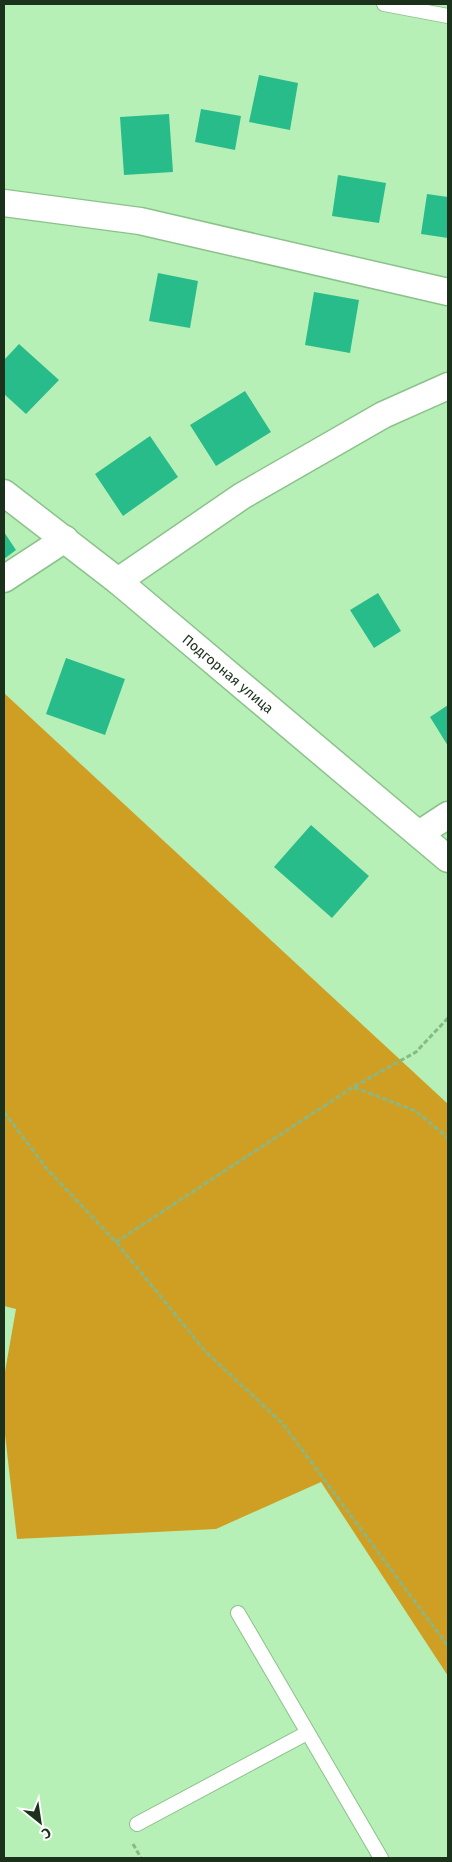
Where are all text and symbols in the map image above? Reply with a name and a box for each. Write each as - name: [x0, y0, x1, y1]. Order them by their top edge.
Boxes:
- street label: Подгорная улица: [179, 631, 277, 717]
- north arrow: [15, 1797, 65, 1847]
- text: С: [39, 1823, 54, 1842]

